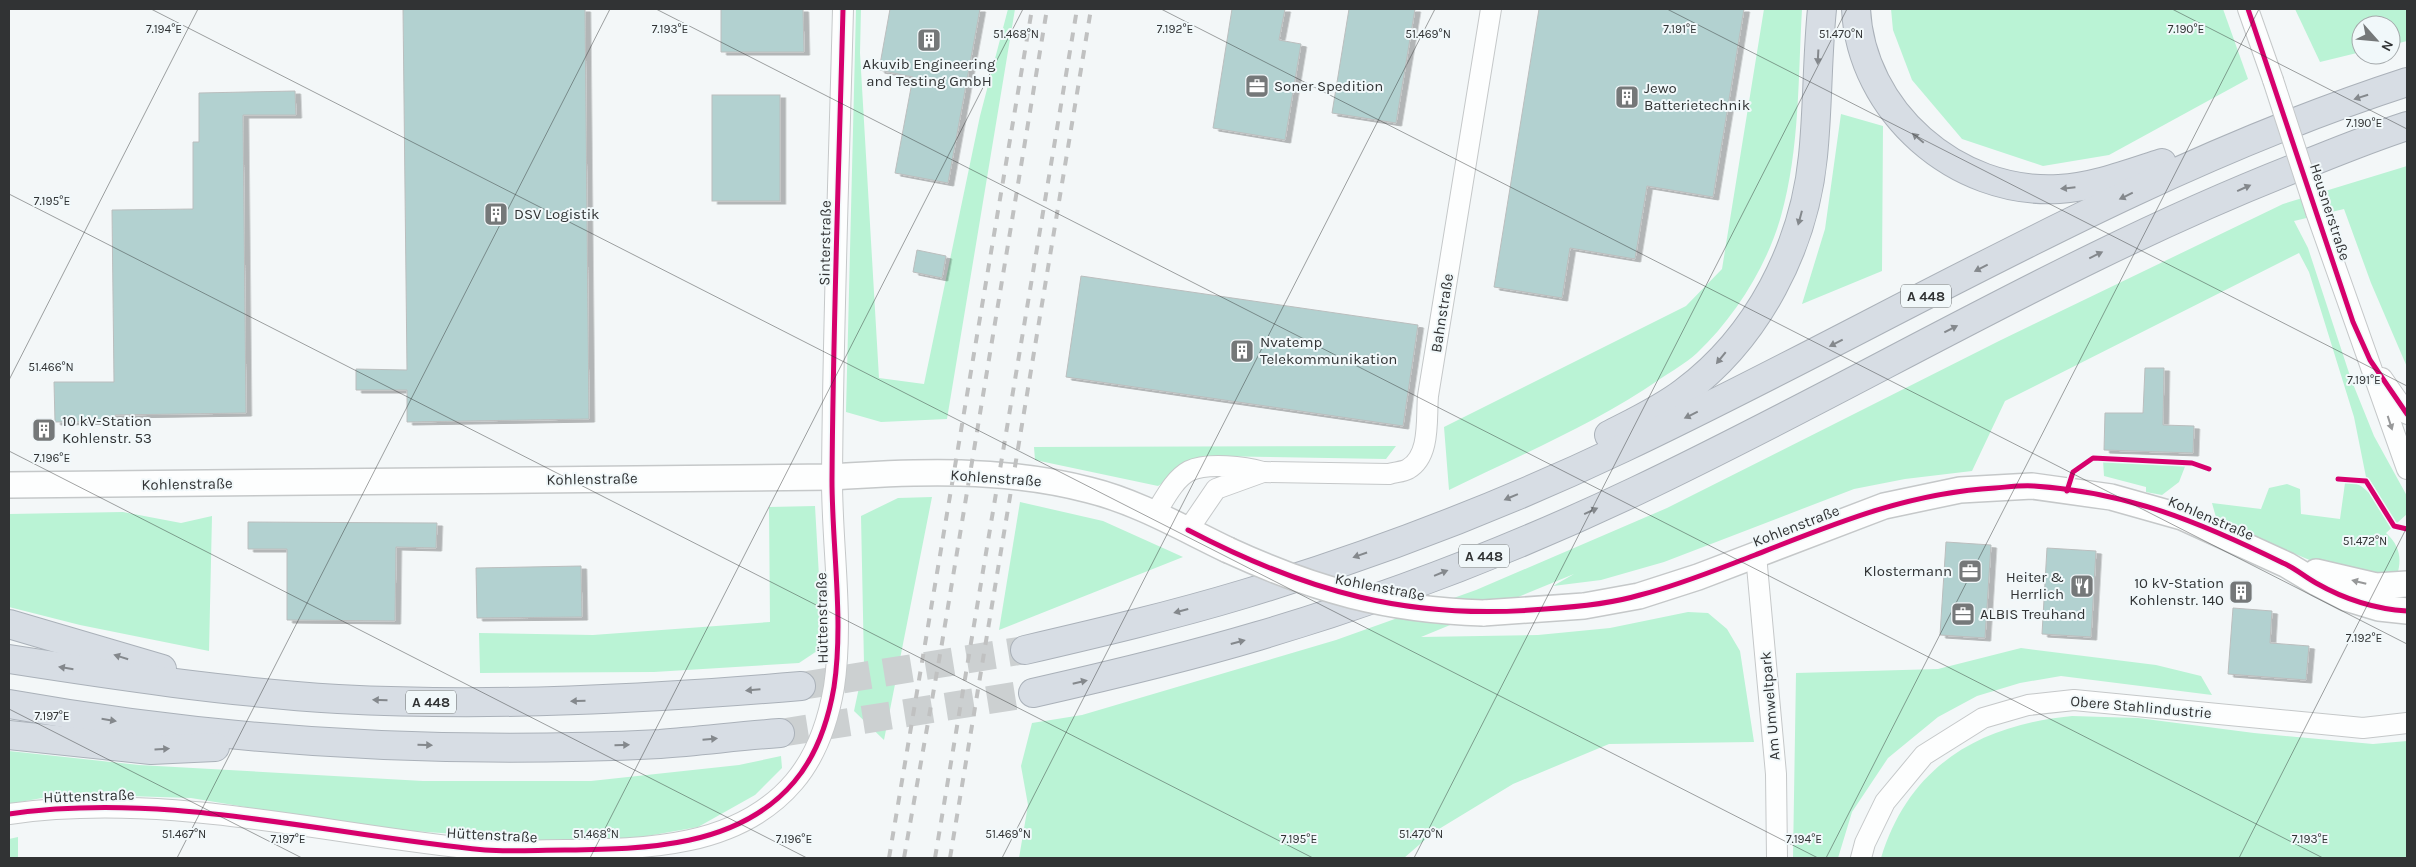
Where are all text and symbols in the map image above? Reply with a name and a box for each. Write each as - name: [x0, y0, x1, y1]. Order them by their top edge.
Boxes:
- north arrow: [2351, 15, 2401, 65]
- text: 7.194°E: [146, 22, 182, 36]
- text: 7.193°E: [652, 22, 688, 36]
- text: 7.192°E: [1157, 22, 1193, 36]
- text: 7.191°E: [1663, 22, 1697, 36]
- text: 7.190°E: [2168, 22, 2204, 36]
- building icon: Akuvib Engineering and Testing GmbH: [916, 27, 942, 53]
- text: 51.468°N: [993, 27, 1039, 41]
- text: 51.469°N: [1405, 27, 1451, 41]
- text: 51.470°N: [1819, 27, 1863, 41]
- text: N: [2377, 37, 2397, 54]
- one-way arrow: [1814, 50, 1822, 66]
- place label: Akuvib Engineering and Testing GmbH: [863, 55, 996, 90]
- office icon: Soner Spedition: [1244, 73, 1270, 99]
- place label: Soner Spedition: [1274, 77, 1383, 95]
- place label: Jewo Batterietechnik: [1644, 79, 1750, 114]
- building icon: Jewo Batterietechnik: [1614, 84, 1640, 110]
- one-way arrow: [2353, 94, 2368, 101]
- text: 7.190°E: [2346, 116, 2382, 130]
- one-way arrow: [1912, 132, 1925, 143]
- street label: Heusnerstraße: [2306, 161, 2354, 263]
- one-way arrow: [2237, 183, 2251, 191]
- one-way arrow: [2060, 184, 2076, 192]
- one-way arrow: [2119, 192, 2133, 200]
- text: 7.195°E: [34, 194, 70, 208]
- street label: Sinterstraße: [815, 200, 835, 286]
- building icon: DSV Logistik: [483, 201, 509, 227]
- place label: DSV Logistik: [514, 205, 600, 223]
- one-way arrow: [1796, 211, 1804, 226]
- one-way arrow: [2089, 251, 2104, 259]
- one-way arrow: [1974, 264, 1988, 272]
- street label: Bahnstraße: [1427, 272, 1457, 354]
- road number: A 448: [1901, 284, 1951, 308]
- one-way arrow: [1944, 325, 1959, 333]
- place label: Nvatemp Telekommunikation: [1260, 333, 1397, 368]
- building icon: Nvatemp Telekommunikation: [1229, 338, 1255, 364]
- one-way arrow: [1829, 339, 1844, 347]
- one-way arrow: [1716, 352, 1727, 365]
- text: 51.466°N: [28, 360, 74, 374]
- text: 7.191°E: [2347, 373, 2381, 387]
- one-way arrow: [1684, 411, 1698, 419]
- place label: 10 kV-Station Kohlenstr. 53: [62, 412, 152, 447]
- one-way arrow: [2387, 416, 2395, 431]
- building icon: 10 kV-Station Kohlenstr. 53: [31, 417, 57, 443]
- text: 7.196°E: [34, 451, 70, 465]
- street label: Kohlenstraße: [950, 466, 1042, 490]
- street label: Kohlenstraße: [546, 469, 638, 489]
- street label: Kohlenstraße: [141, 474, 233, 494]
- street label: Kohlenstraße: [2165, 492, 2257, 544]
- one-way arrow: [1503, 493, 1518, 501]
- street label: Kohlenstraße: [1750, 501, 1842, 551]
- one-way arrow: [1584, 506, 1598, 514]
- text: 51.472°N: [2343, 534, 2387, 548]
- road number: A 448: [1459, 544, 1509, 568]
- one-way arrow: [1352, 552, 1367, 559]
- office icon: Klostermann: [1957, 558, 1983, 584]
- place label: Klostermann: [1863, 562, 1952, 580]
- place label: Heiter & Herrlich: [2006, 568, 2064, 603]
- street label: Kohlenstraße: [1333, 569, 1427, 605]
- one-way arrow: [1434, 569, 1448, 577]
- street label: Hüttenstraße: [812, 572, 832, 664]
- restaurant icon: Heiter & Herrlich: [2069, 573, 2095, 599]
- place label: 10 kV-Station Kohlenstr. 140: [2129, 574, 2224, 609]
- one-way arrow: [2352, 578, 2367, 586]
- building icon: 10 kV-Station Kohlenstr. 140: [2228, 579, 2254, 605]
- office icon: ALBIS Treuhand: [1950, 601, 1976, 627]
- place label: ALBIS Treuhand: [1980, 605, 2086, 623]
- one-way arrow: [1173, 608, 1188, 616]
- text: 7.192°E: [2346, 631, 2382, 645]
- one-way arrow: [1230, 638, 1245, 646]
- street label: Am Umweltpark: [1756, 651, 1784, 761]
- one-way arrow: [114, 652, 129, 660]
- one-way arrow: [57, 664, 73, 672]
- one-way arrow: [1073, 678, 1089, 686]
- one-way arrow: [744, 686, 760, 694]
- road number: A 448: [406, 690, 456, 714]
- street label: Obere Stahlindustrie: [2070, 692, 2212, 722]
- one-way arrow: [372, 696, 388, 704]
- one-way arrow: [569, 697, 585, 705]
- text: 7.197°E: [34, 709, 70, 723]
- one-way arrow: [101, 717, 117, 725]
- one-way arrow: [702, 735, 718, 743]
- one-way arrow: [417, 741, 433, 749]
- one-way arrow: [614, 741, 630, 749]
- one-way arrow: [154, 745, 170, 753]
- street label: Hüttenstraße: [43, 785, 135, 807]
- street label: Hüttenstraße: [446, 824, 538, 846]
- text: 51.467°N: [162, 827, 206, 841]
- text: 51.468°N: [573, 827, 619, 841]
- text: 51.469°N: [985, 827, 1031, 841]
- text: 51.470°N: [1399, 827, 1443, 841]
- text: 7.197°E: [270, 832, 306, 846]
- text: 7.196°E: [776, 832, 812, 846]
- text: 7.195°E: [1281, 832, 1317, 846]
- text: 7.194°E: [1786, 832, 1822, 846]
- text: 7.193°E: [2292, 832, 2328, 846]

